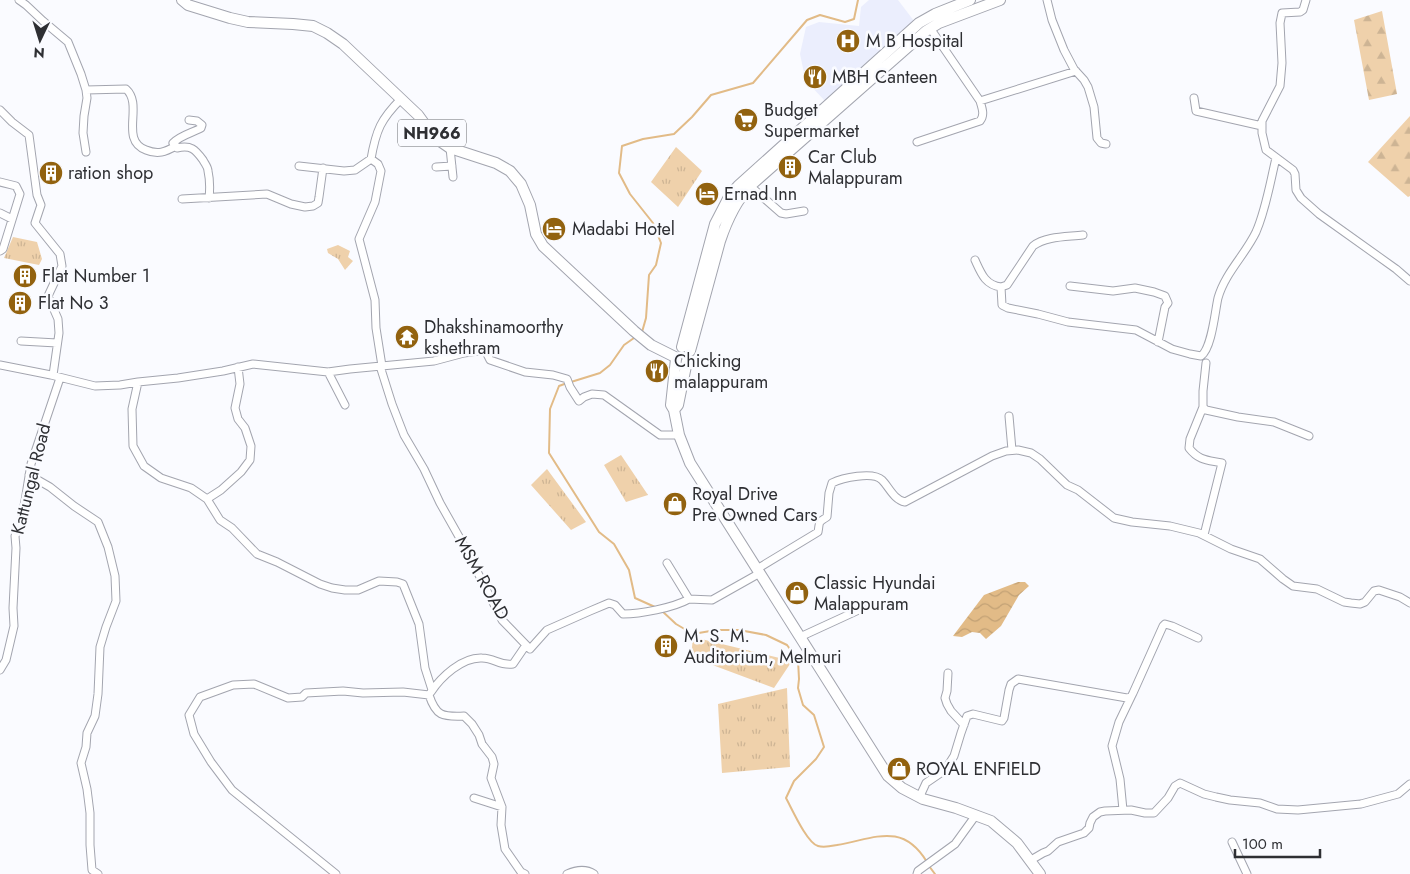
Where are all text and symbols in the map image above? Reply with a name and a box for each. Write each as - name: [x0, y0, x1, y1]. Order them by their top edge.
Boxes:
- north arrow: [15, 15, 65, 65]
- hospital icon: M B Hospital: [835, 28, 861, 54]
- place label: M B Hospital: [866, 28, 963, 54]
- text: N: [33, 43, 45, 63]
- restaurant icon: MBH Canteen: [802, 64, 828, 90]
- place label: MBH Canteen: [832, 64, 938, 90]
- place label: Budget Supermarket: [764, 97, 860, 144]
- supermarket icon: Budget Supermarket: [733, 107, 759, 133]
- road number: NH966: [398, 120, 466, 146]
- place label: Car Club Malappuram: [808, 144, 903, 191]
- building icon: Car Club Malappuram: [777, 154, 803, 180]
- building icon: ration shop: [38, 160, 64, 186]
- place label: ration shop: [68, 160, 153, 186]
- hotel icon: Ernad Inn: [694, 181, 720, 207]
- place label: Ernad Inn: [724, 181, 797, 207]
- hotel icon: Madabi Hotel: [541, 216, 567, 242]
- place label: Madabi Hotel: [572, 216, 675, 242]
- building icon: Flat Number 1: [12, 263, 38, 289]
- place label: Flat Number 1: [42, 263, 150, 289]
- building icon: Flat No 3: [7, 290, 33, 316]
- place label: Flat No 3: [38, 290, 109, 316]
- place label: Dhakshinamoorthy kshethram: [424, 314, 563, 361]
- temple icon: Dhakshinamoorthy kshethram: [394, 324, 420, 350]
- place label: Chicking malappuram: [674, 348, 768, 395]
- restaurant icon: Chicking malappuram: [644, 358, 670, 384]
- street label: Kattungal Road: [5, 421, 57, 537]
- place label: Royal Drive Pre Owned Cars: [692, 481, 818, 528]
- shop icon: Royal Drive Pre Owned Cars: [662, 491, 688, 517]
- street label: MSM ROAD: [448, 531, 516, 625]
- place label: Classic Hyundai Malappuram: [814, 570, 936, 617]
- shop icon: Classic Hyundai Malappuram: [784, 580, 810, 606]
- place label: M. S. M. Auditorium, Melmuri: [684, 623, 842, 670]
- building icon: M. S. M. Auditorium, Melmuri: [653, 633, 679, 659]
- shop icon: ROYAL ENFIELD: [886, 756, 912, 782]
- place label: ROYAL ENFIELD: [916, 756, 1041, 782]
- scale bar: [1235, 826, 1320, 858]
- text: 100 m: [1242, 833, 1283, 855]

